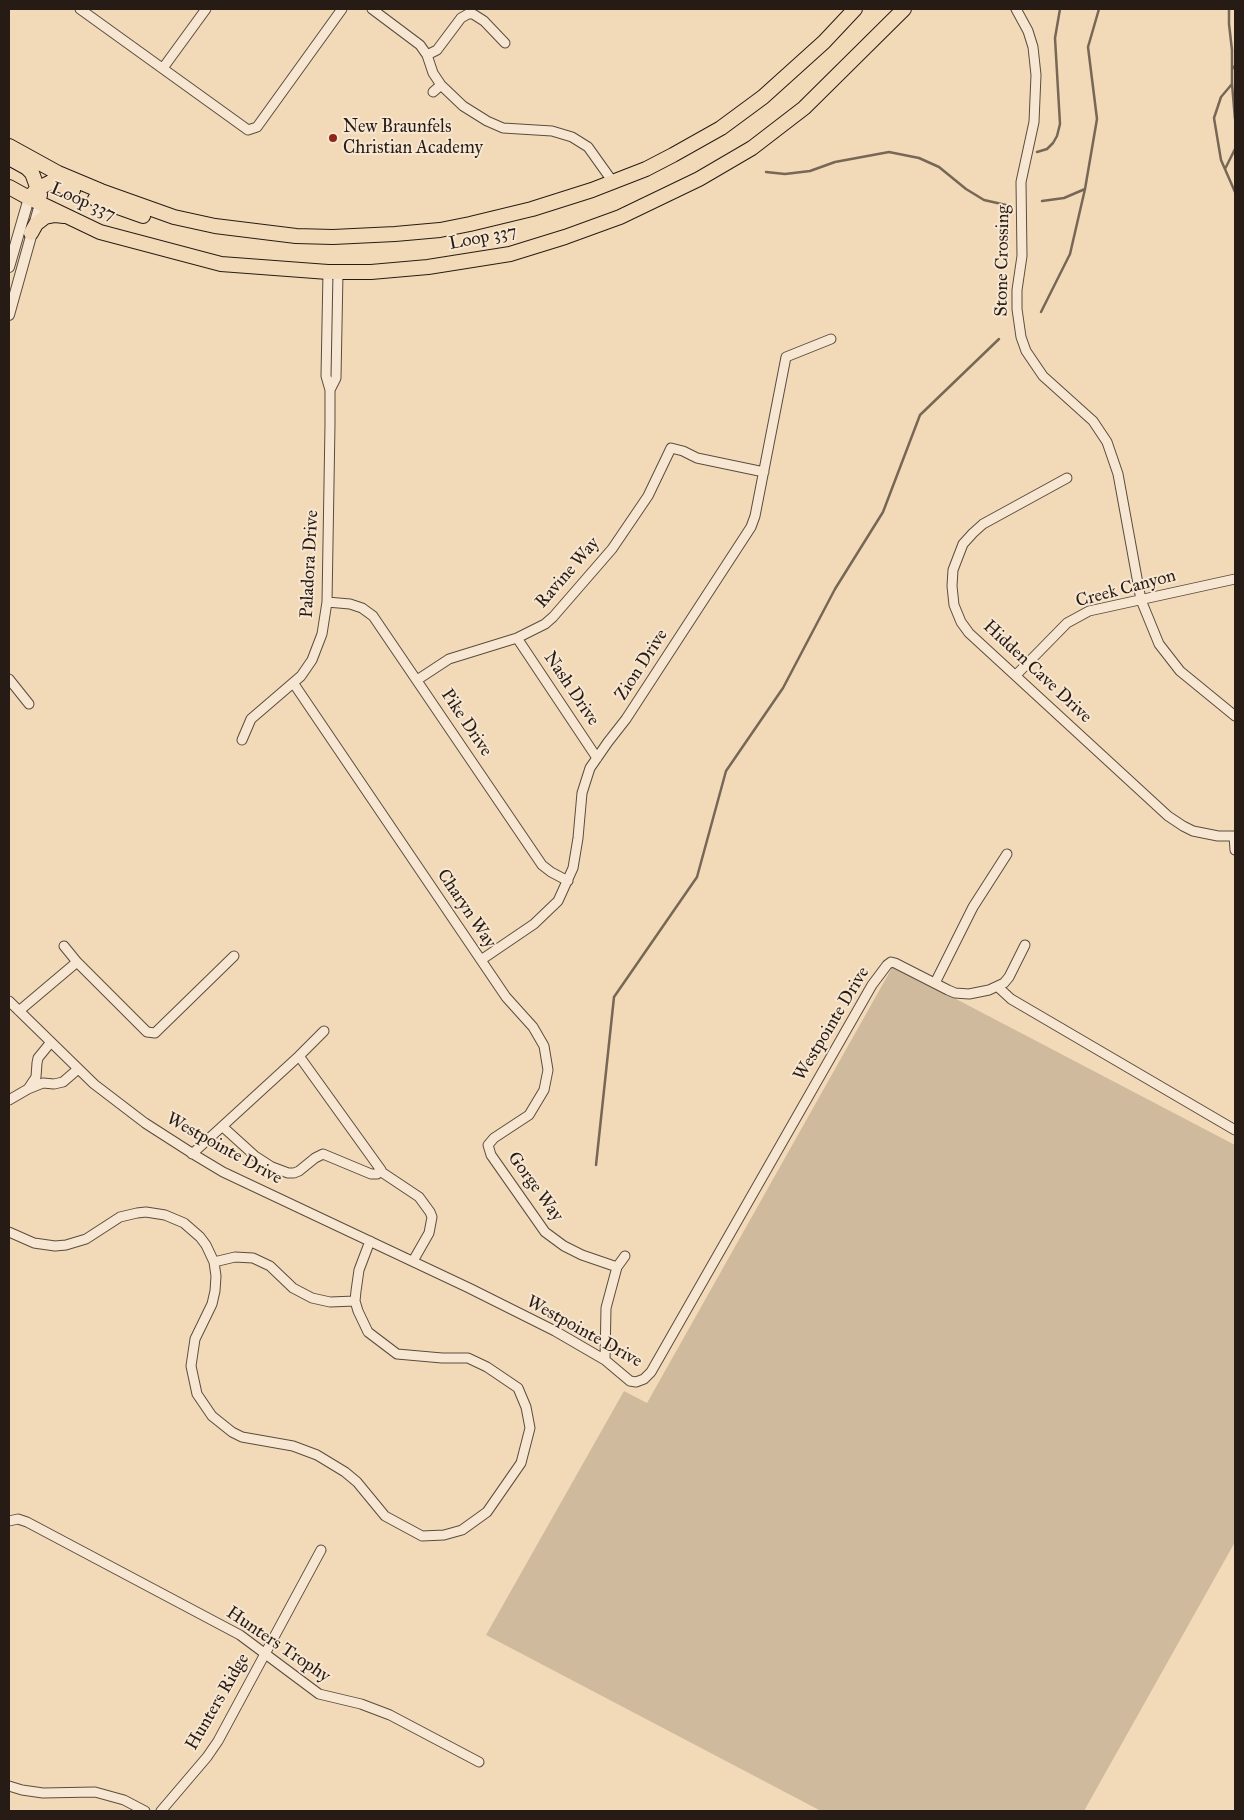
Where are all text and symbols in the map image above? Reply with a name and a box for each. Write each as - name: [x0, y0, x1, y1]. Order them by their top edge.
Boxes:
- place label: New Braunfels Christian Academy: [343, 117, 483, 160]
- marker: New Braunfels Christian Academy: [327, 132, 339, 144]
- street label: Loop 337: [47, 178, 119, 226]
- street label: Stone Crossing: [991, 205, 1015, 317]
- street label: Loop 337: [447, 221, 519, 255]
- street label: Paladora Drive: [296, 509, 324, 619]
- street label: Ravine Way: [531, 533, 605, 613]
- street label: Creek Canyon: [1074, 565, 1178, 613]
- street label: Hidden Cave Drive: [978, 616, 1096, 728]
- street label: Zion Drive: [611, 625, 673, 705]
- street label: Nash Drive: [538, 648, 604, 730]
- street label: Pike Drive: [436, 685, 496, 761]
- street label: Charyn Way: [432, 865, 500, 953]
- street label: Westpointe Drive: [790, 963, 874, 1085]
- street label: Westpointe Drive: [162, 1108, 286, 1190]
- street label: Gorge Way: [502, 1148, 568, 1226]
- street label: Westpointe Drive: [522, 1291, 646, 1373]
- street label: Hunters Trophy: [222, 1602, 334, 1688]
- street label: Hunters Ridge: [182, 1650, 254, 1754]

